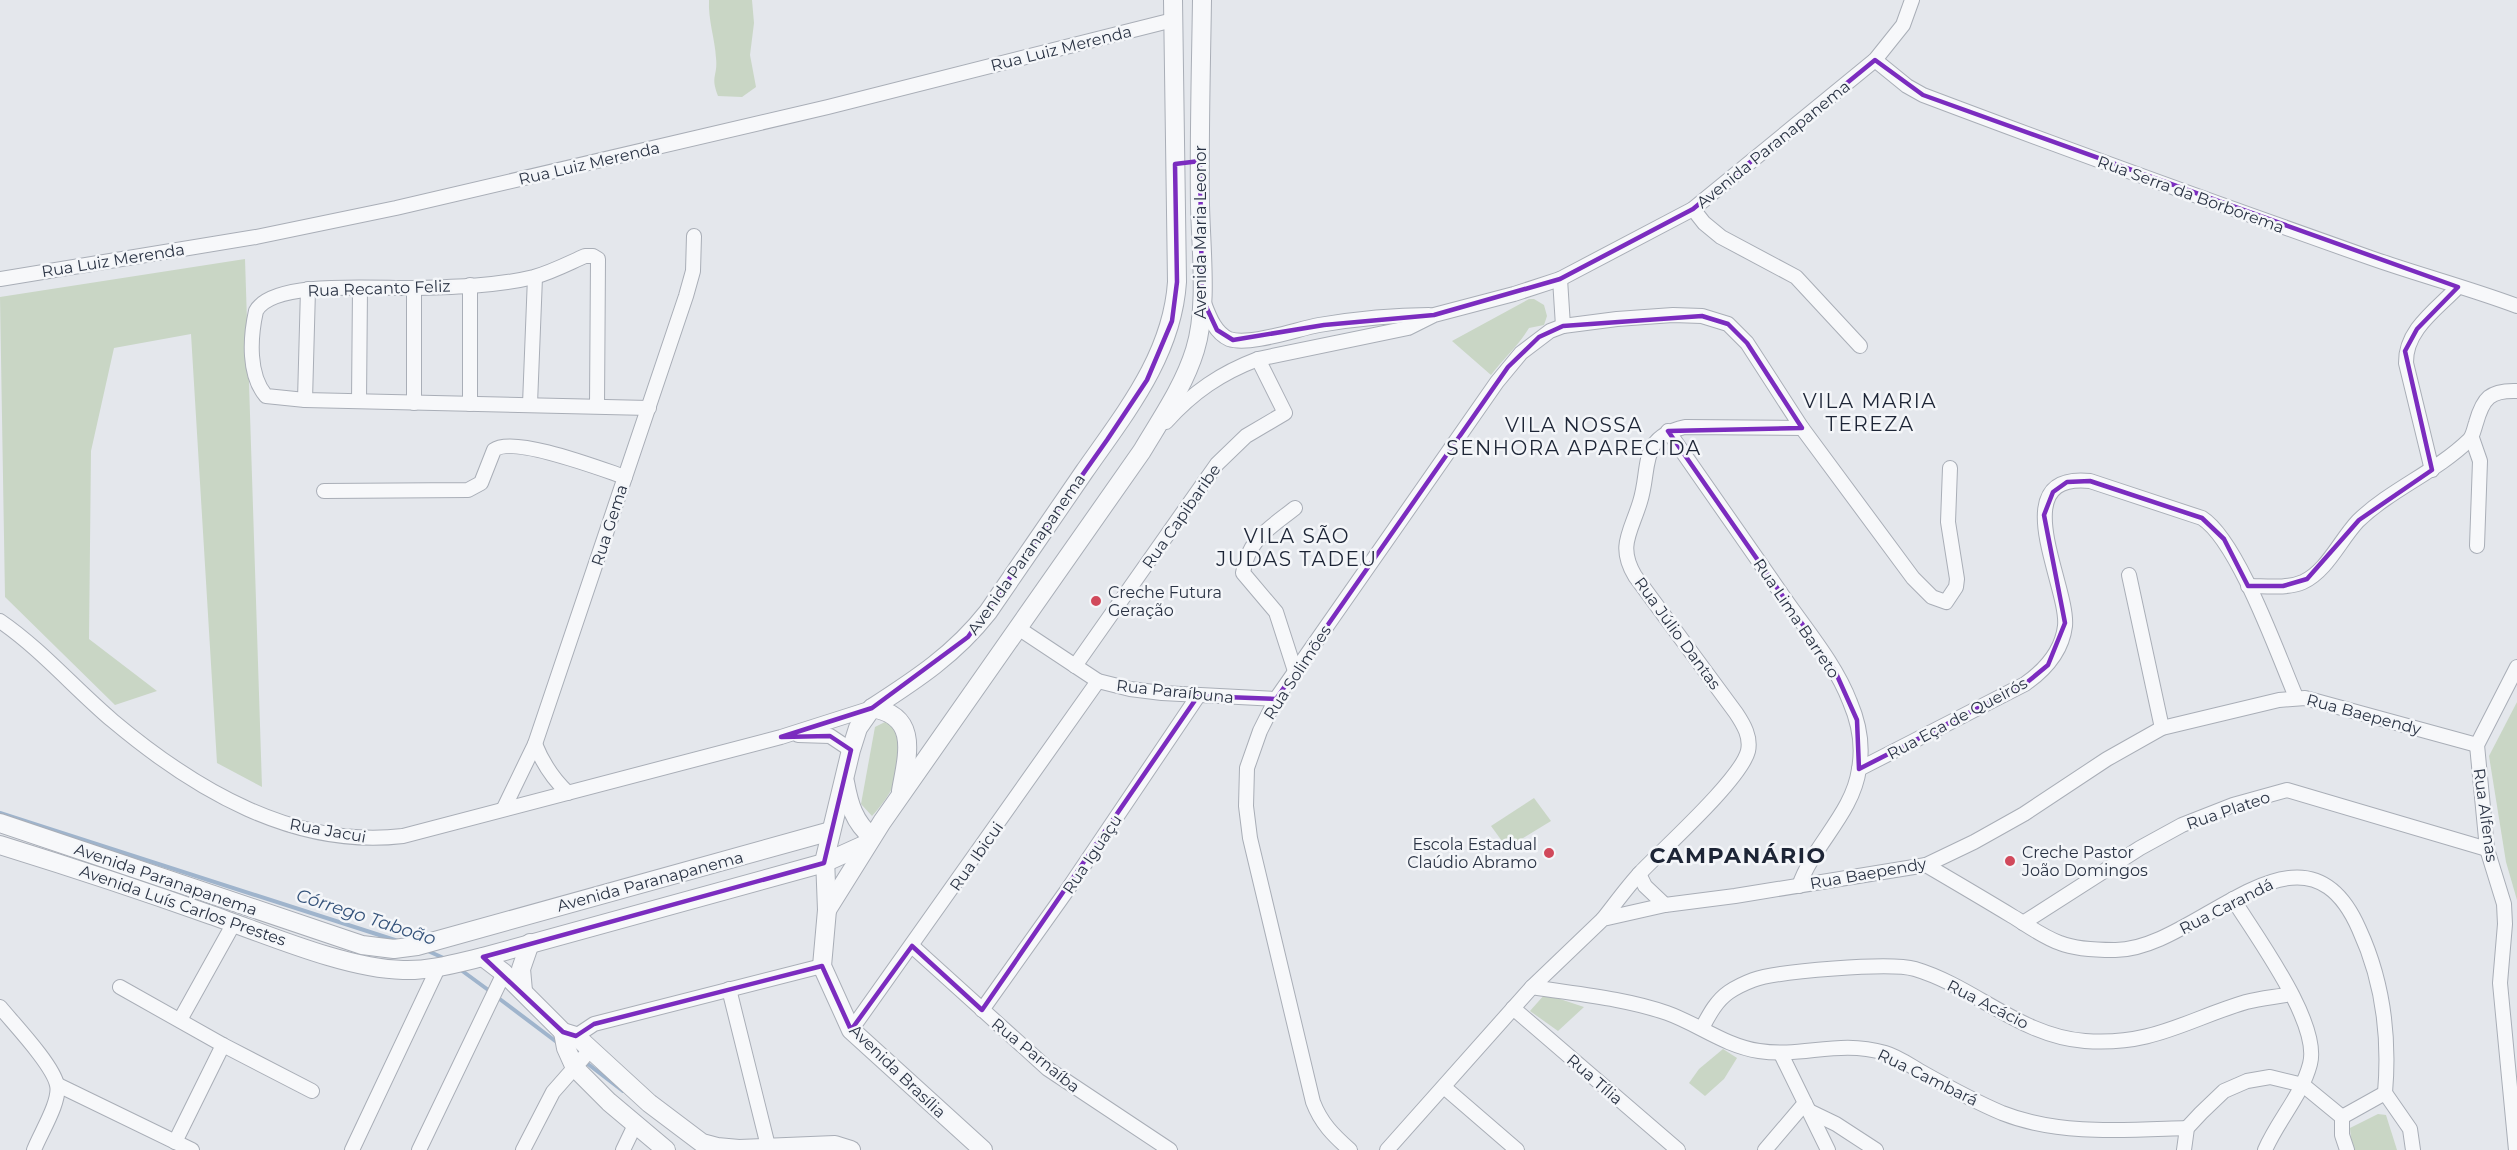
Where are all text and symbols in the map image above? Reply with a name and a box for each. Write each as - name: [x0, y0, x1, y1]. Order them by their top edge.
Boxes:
- street label: Rua Luiz Merenda: [989, 22, 1134, 75]
- street label: Avenida Paranapanema: [1693, 77, 1854, 212]
- street label: Rua Luiz Merenda: [517, 138, 662, 189]
- street label: Avenida Maria Leonor: [1191, 145, 1210, 319]
- street label: Rua Serra da Borborema: [2095, 152, 2287, 237]
- street label: Rua Luiz Merenda: [40, 240, 186, 281]
- street label: Rua Recanto Feliz: [307, 277, 451, 300]
- district label: VILA MARIA TEREZA: [1803, 389, 1937, 436]
- district label: VILA NOSSA SENHORA APARECIDA: [1446, 413, 1702, 460]
- street label: Rua Capibaribe: [1138, 460, 1224, 572]
- street label: Avenida Paranapanema: [964, 470, 1089, 638]
- street label: Rua Gema: [587, 482, 632, 568]
- district label: VILA SÃO JUDAS TADEU: [1215, 524, 1378, 571]
- street label: Rua Lima Barreto: [1750, 555, 1844, 682]
- street label: Rua Júlio Dantas: [1630, 573, 1725, 693]
- place label: Creche Futura Geração: [1108, 583, 1222, 620]
- marker: Creche Futura Geração: [1089, 594, 1103, 608]
- street label: Rua Solimões: [1260, 621, 1335, 723]
- street label: Rua Eça de Queirós: [1884, 673, 2031, 763]
- street label: Rua Paraíbuna: [1115, 676, 1235, 707]
- street label: Rua Baependy: [2304, 690, 2424, 739]
- street label: Rua Alfenas: [2470, 767, 2502, 863]
- street label: Rua Plateo: [2184, 787, 2272, 834]
- street label: Rua Iguaçu: [1059, 811, 1126, 898]
- street label: Rua Jacui: [288, 814, 368, 847]
- street label: Rua Ibicui: [946, 818, 1007, 895]
- place label: Escola Estadual Claúdio Abramo: [1407, 835, 1537, 872]
- street label: Avenida Paranapanema: [72, 839, 260, 920]
- district label: CAMPANÁRIO: [1649, 842, 1827, 869]
- place label: Creche Pastor João Domingos: [2021, 843, 2148, 880]
- marker: Escola Estadual Claúdio Abramo: [1542, 846, 1556, 860]
- street label: Avenida Paranapanema: [555, 847, 745, 916]
- street label: Rua Baependy: [1808, 854, 1928, 893]
- marker: Creche Pastor João Domingos: [2003, 854, 2017, 868]
- street label: Avenida Luís Carlos Prestes: [77, 861, 289, 950]
- street label: Rua Carandá: [2176, 875, 2276, 938]
- water label: Córrego Taboão: [293, 884, 439, 950]
- street label: Rua Acácio: [1944, 976, 2032, 1033]
- street label: Rua Parnaíba: [988, 1014, 1084, 1097]
- street label: Avenida Brasília: [846, 1021, 950, 1122]
- street label: Rua Cambará: [1875, 1045, 1981, 1110]
- street label: Rua Tília: [1563, 1050, 1626, 1109]

